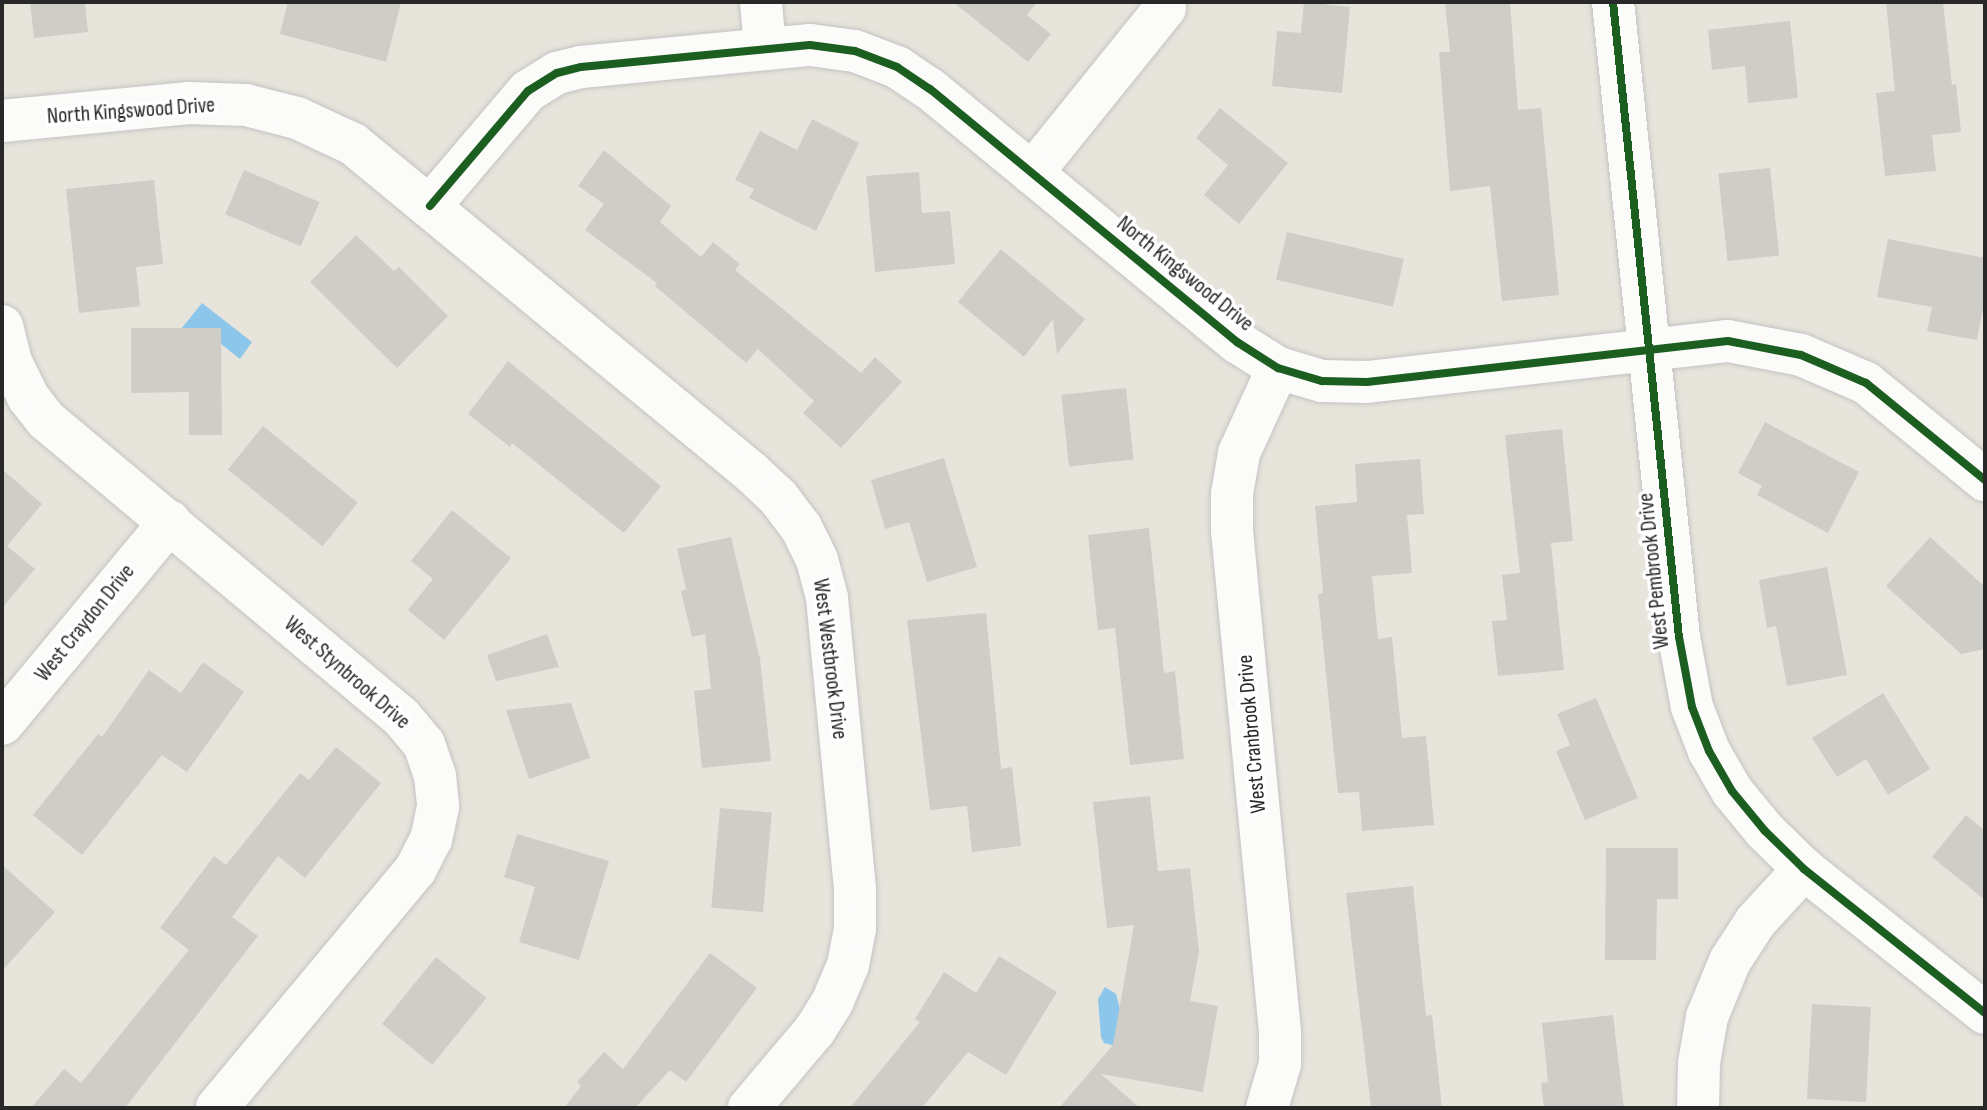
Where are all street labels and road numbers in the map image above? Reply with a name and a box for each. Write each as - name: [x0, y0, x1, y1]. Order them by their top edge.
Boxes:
- street label: North Kingswood Drive: [46, 92, 216, 130]
- street label: North Kingswood Drive: [1111, 211, 1259, 337]
- street label: West Pembrook Drive: [1633, 492, 1675, 650]
- street label: West Craydon Drive: [30, 559, 140, 687]
- street label: West Westbrook Drive: [807, 577, 853, 741]
- street label: West Stynbrook Drive: [278, 611, 416, 735]
- street label: West Cranbrook Drive: [1232, 654, 1272, 814]

